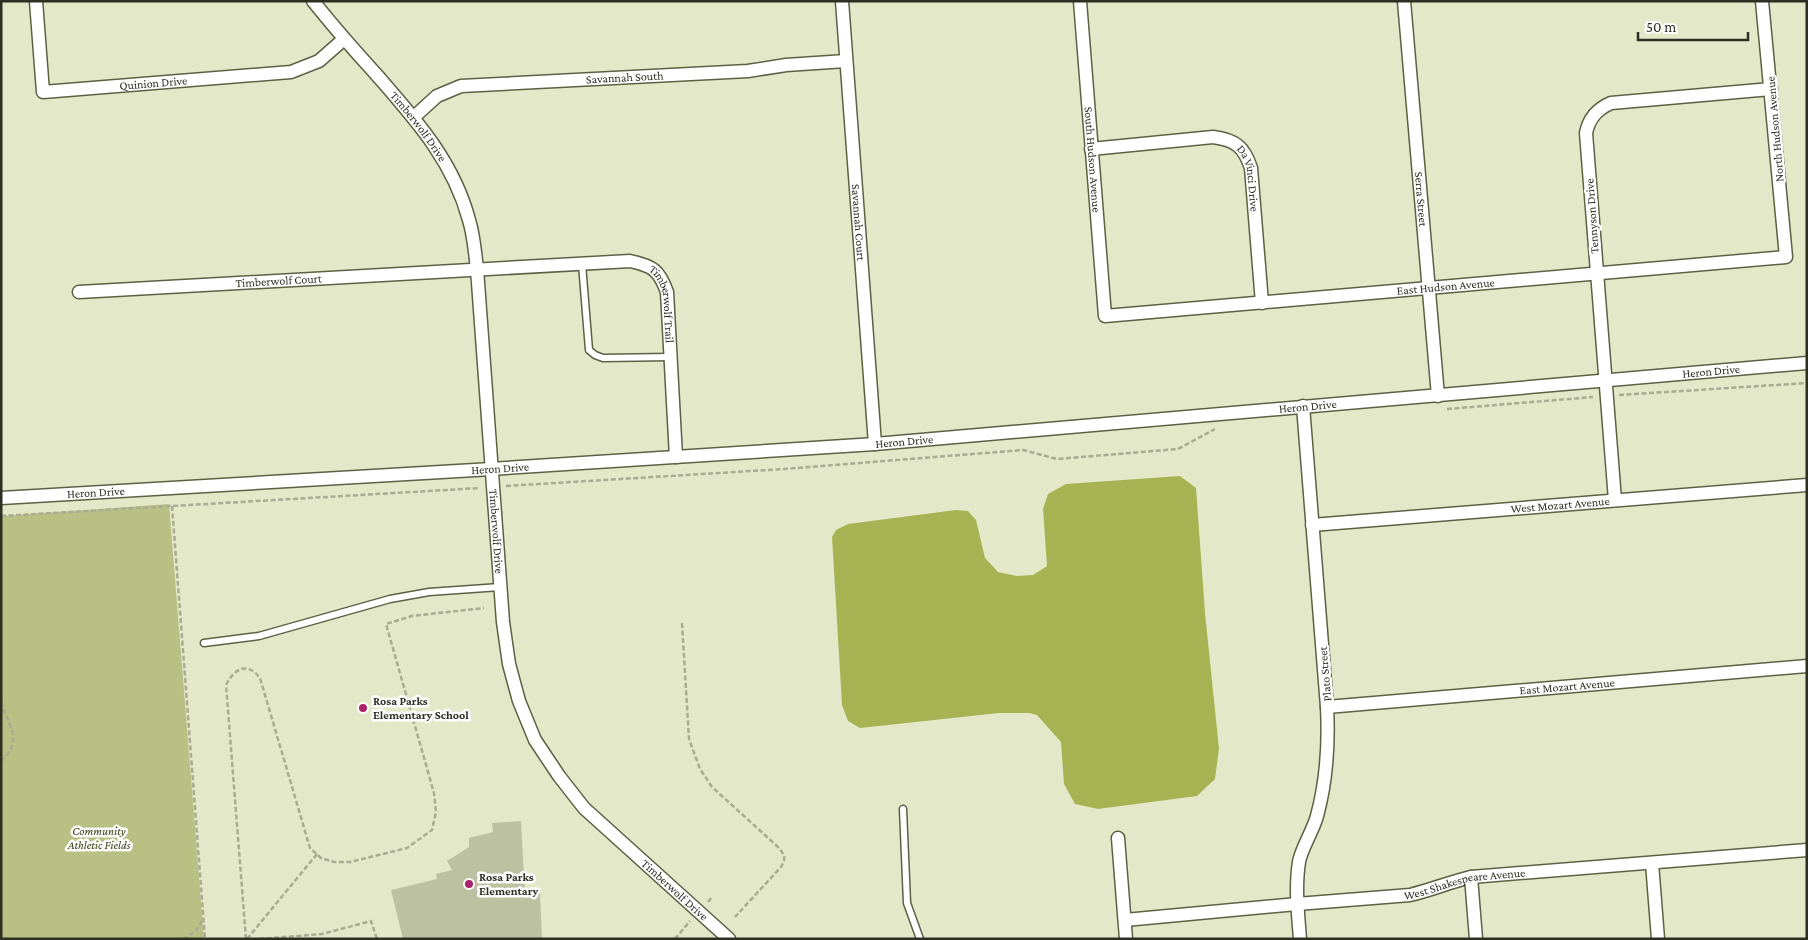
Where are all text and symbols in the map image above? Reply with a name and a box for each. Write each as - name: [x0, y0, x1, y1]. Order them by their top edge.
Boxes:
- scale bar: [1638, 10, 1748, 42]
- text: 50 m: [1646, 19, 1676, 35]
- street label: Savannah South: [585, 68, 664, 86]
- street label: Quinion Drive: [119, 73, 188, 93]
- street label: North Hudson Avenue: [1763, 76, 1787, 182]
- street label: Timberwolf Drive: [387, 89, 450, 164]
- street label: South Hudson Avenue: [1081, 106, 1104, 213]
- street label: Da Vinci Drive: [1234, 142, 1262, 212]
- street label: Serra Street: [1412, 171, 1430, 228]
- street label: Tennyson Drive: [1582, 178, 1602, 254]
- street label: Savannah Court: [849, 184, 868, 262]
- street label: Timberwolf Trail: [646, 262, 677, 343]
- street label: Timberwolf Court: [235, 271, 323, 290]
- street label: East Hudson Avenue: [1396, 275, 1495, 298]
- street label: Heron Drive: [1682, 362, 1741, 381]
- street label: Heron Drive: [1278, 397, 1337, 416]
- street label: Heron Drive: [875, 432, 934, 451]
- street label: Heron Drive: [471, 460, 529, 477]
- street label: Heron Drive: [66, 484, 125, 501]
- street label: Timberwolf Drive: [486, 489, 506, 574]
- street label: West Mozart Avenue: [1510, 494, 1610, 516]
- street label: Plato Street: [1316, 645, 1334, 702]
- street label: East Mozart Avenue: [1519, 675, 1615, 698]
- place label: Rosa Parks Elementary School: [373, 694, 469, 722]
- marker: Rosa Parks Elementary School: [357, 702, 369, 714]
- park label: Community Athletic Fields: [67, 824, 131, 852]
- street label: Timberwolf Drive: [639, 856, 711, 924]
- street label: West Shakespeare Avenue: [1403, 866, 1526, 902]
- place label: Rosa Parks Elementary: [479, 870, 539, 898]
- marker: Rosa Parks Elementary: [463, 878, 475, 890]

